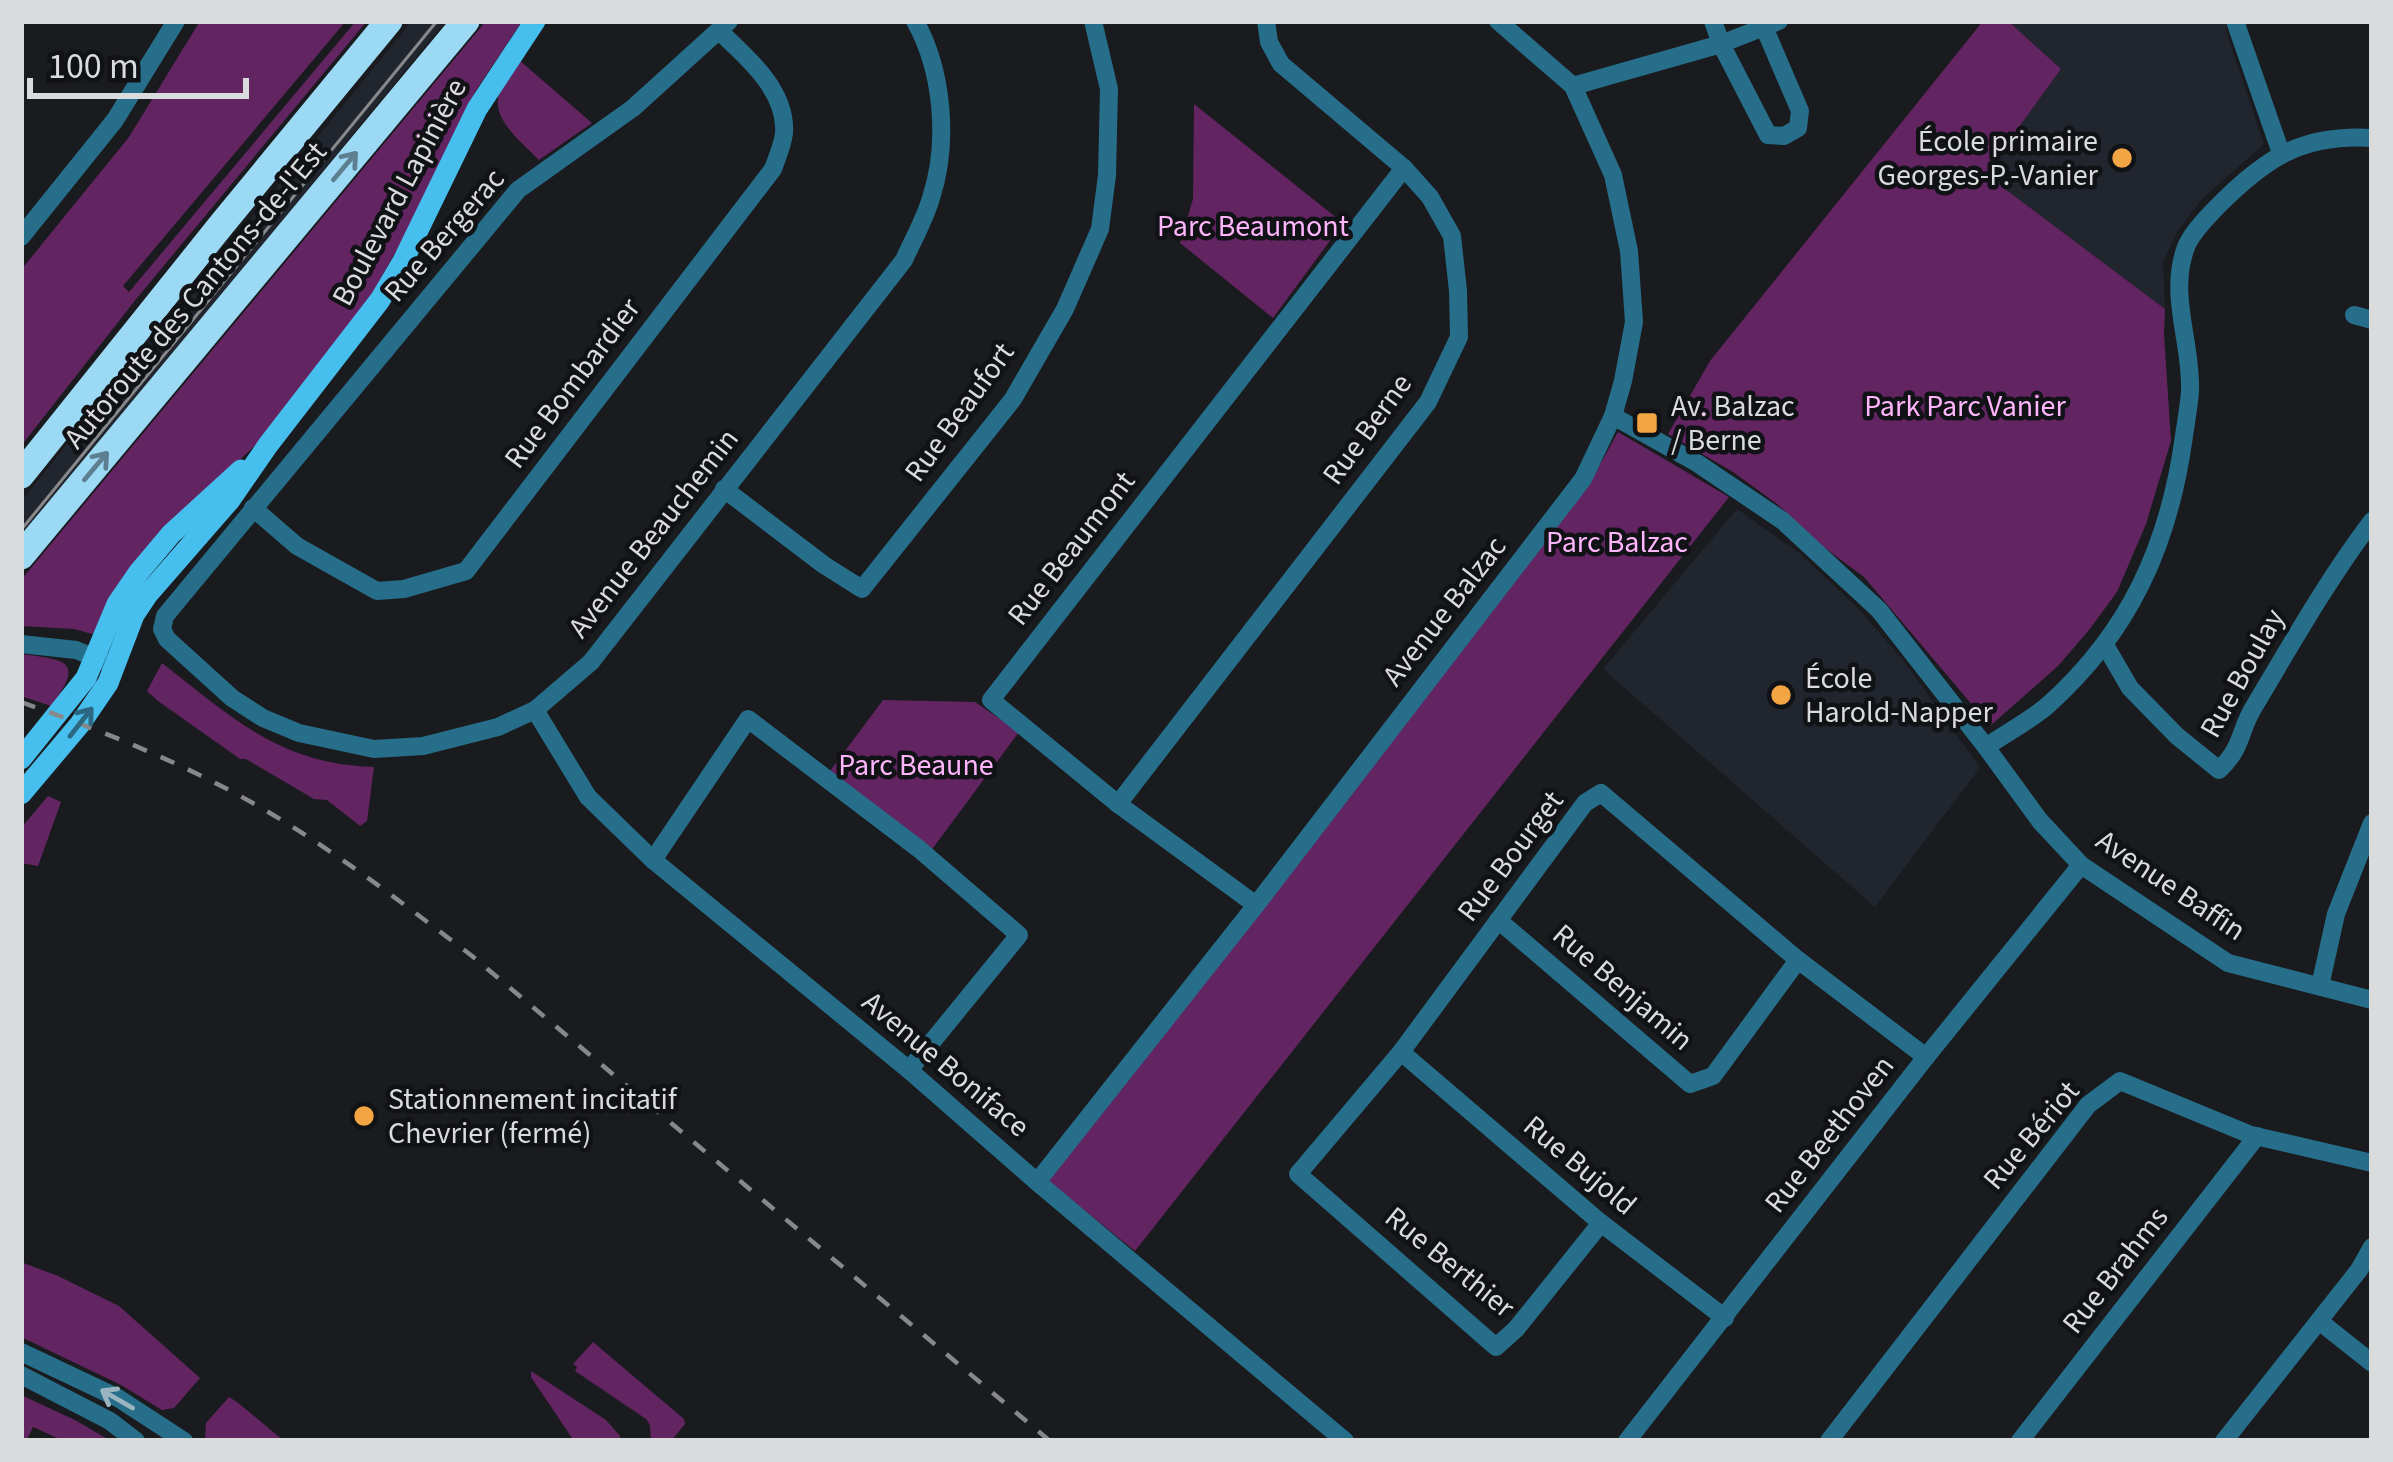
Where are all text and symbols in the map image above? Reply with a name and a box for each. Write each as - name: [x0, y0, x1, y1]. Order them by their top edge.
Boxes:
- scale bar: [30, 24, 246, 98]
- text: 100 m: [48, 41, 139, 92]
- street label: Boulevard Lapinière: [321, 71, 477, 313]
- place label: École primaire Georges-P.-Vanier: [1878, 120, 2099, 197]
- street label: Autoroute des Cantons-de-l'Est: [54, 132, 337, 458]
- marker: École primaire Georges-P.-Vanier: [2109, 145, 2135, 171]
- one-way arrow: [330, 151, 358, 182]
- street label: Rue Bergerac: [374, 159, 515, 312]
- park label: Parc Beaumont: [1157, 205, 1349, 248]
- street label: Rue Bombardier: [494, 289, 651, 478]
- street label: Rue Beaufort: [894, 334, 1025, 491]
- street label: Rue Berne: [1312, 365, 1423, 494]
- place label: Av. Balzac / Berne: [1671, 385, 1795, 462]
- park label: Park Parc Vanier: [1864, 385, 2066, 428]
- marker: Av. Balzac / Berne: [1634, 410, 1660, 436]
- street label: Avenue Beauchemin: [558, 419, 749, 647]
- one-way arrow: [81, 451, 109, 482]
- street label: Rue Beaumont: [997, 462, 1145, 635]
- park label: Parc Balzac: [1546, 521, 1688, 564]
- street label: Avenue Balzac: [1372, 527, 1517, 695]
- street label: Rue Boulay: [2189, 601, 2295, 745]
- place label: École Harold-Napper: [1805, 657, 1993, 734]
- marker: École Harold-Napper: [1768, 682, 1794, 708]
- one-way arrow: [67, 706, 94, 738]
- park label: Parc Beaune: [838, 744, 994, 787]
- street label: Rue Bourget: [1447, 782, 1574, 931]
- street label: Avenue Baffin: [2087, 819, 2254, 951]
- street label: Rue Benjamin: [1543, 914, 1703, 1061]
- street label: Avenue Boniface: [852, 981, 1039, 1147]
- street label: Rue Beethoven: [1754, 1047, 1905, 1222]
- street label: Rue Bériot: [1973, 1072, 2090, 1199]
- place label: Stationnement incitatif Chevrier (fermé): [388, 1078, 678, 1155]
- marker: Stationnement incitatif Chevrier (fermé): [351, 1103, 377, 1129]
- street label: Rue Bujold: [1514, 1105, 1646, 1226]
- street label: Rue Berthier: [1375, 1196, 1524, 1329]
- street label: Rue Brahms: [2052, 1198, 2179, 1343]
- one-way arrow: [100, 1387, 135, 1411]

